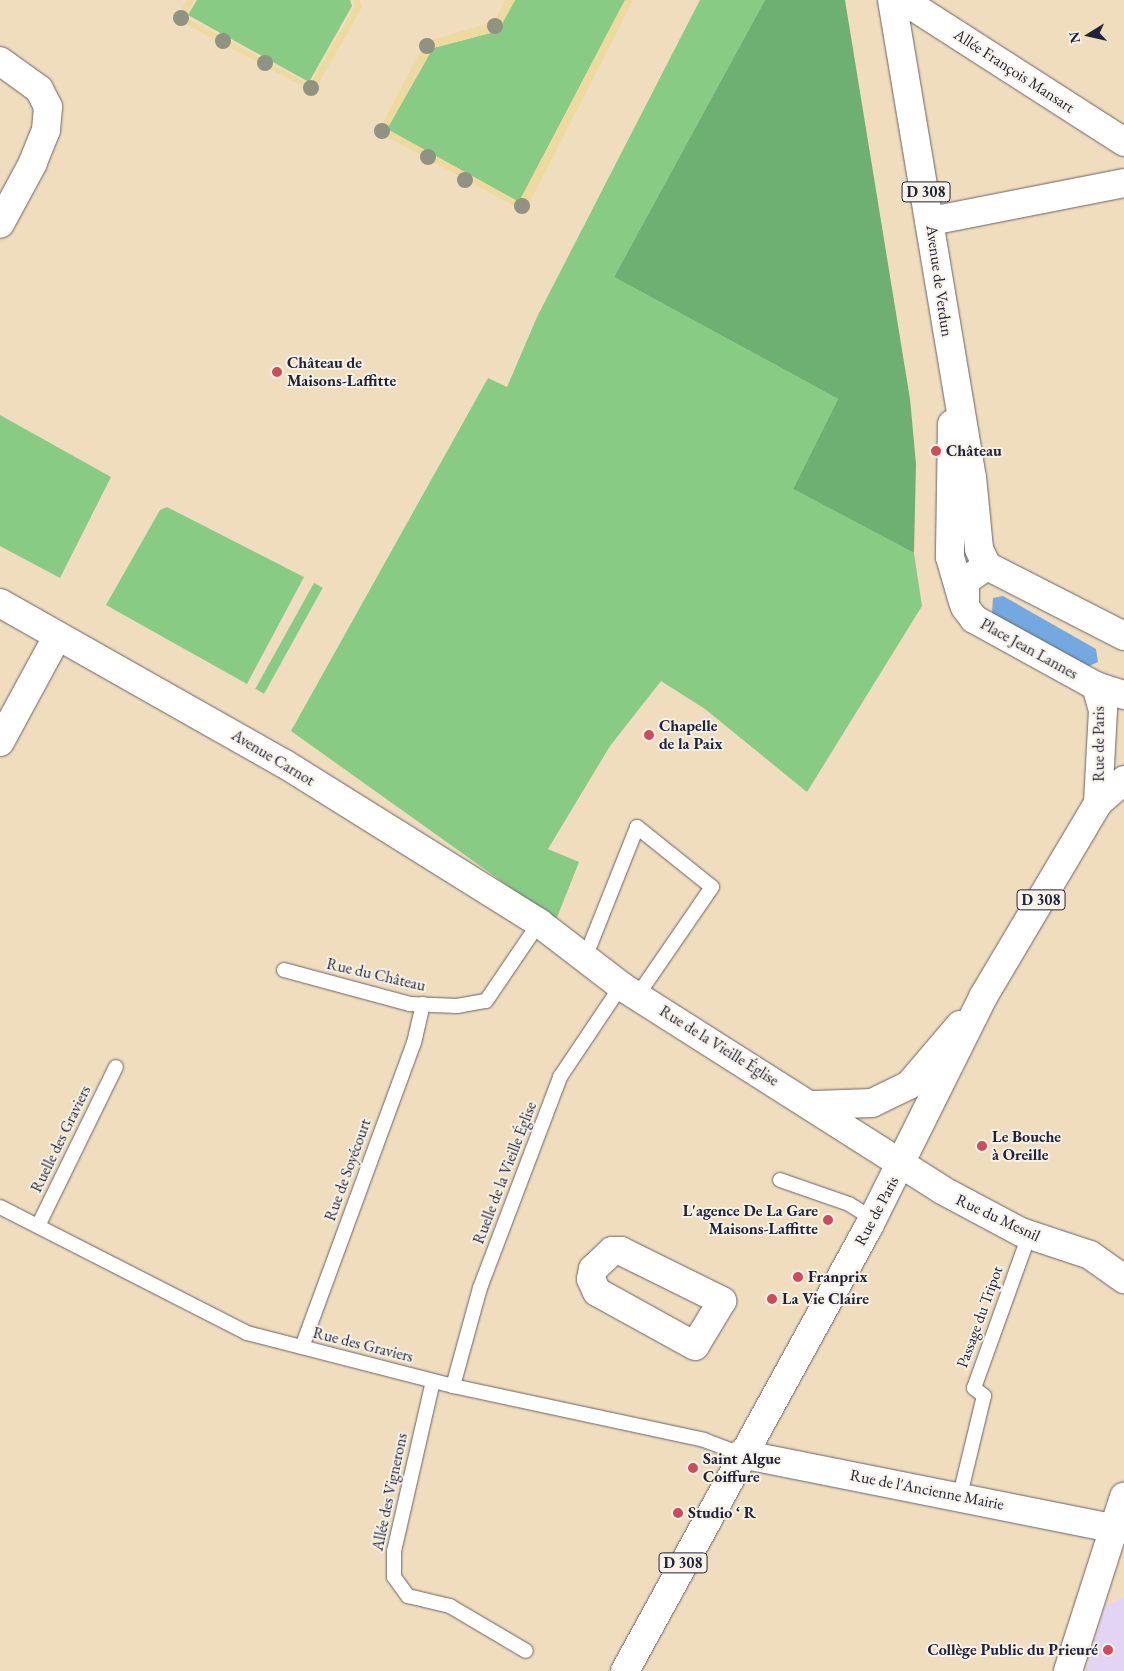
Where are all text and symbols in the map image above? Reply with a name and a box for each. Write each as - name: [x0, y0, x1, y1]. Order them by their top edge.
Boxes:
- north arrow: [1064, 10, 1114, 60]
- street label: Allée François Mansart: [950, 25, 1078, 117]
- text: N: [1064, 30, 1084, 45]
- road number: D 308: [901, 180, 951, 204]
- street label: Avenue de Verdun: [922, 224, 956, 338]
- place label: Château de Maisons-Laffitte: [287, 353, 396, 391]
- marker: Château de Maisons-Laffitte: [271, 366, 283, 378]
- place label: Château: [946, 441, 1002, 461]
- marker: Château: [930, 445, 942, 457]
- street label: Place Jean Lannes: [977, 614, 1081, 684]
- street label: Rue de Paris: [1089, 706, 1109, 782]
- place label: Chapelle de la Paix: [659, 716, 723, 754]
- street label: Avenue Carnot: [228, 726, 318, 790]
- marker: Chapelle de la Paix: [643, 729, 655, 741]
- road number: D 308: [1016, 888, 1066, 912]
- street label: Rue du Château: [325, 954, 427, 996]
- street label: Rue de la Vieille Église: [656, 1002, 782, 1090]
- street label: Ruelle des Graviers: [27, 1082, 95, 1196]
- street label: Ruelle de la Vieille Église: [469, 1099, 541, 1247]
- street label: Rue de Soyécourt: [321, 1116, 375, 1224]
- place label: Le Bouche à Oreille: [992, 1127, 1061, 1165]
- marker: Le Bouche à Oreille: [976, 1140, 988, 1152]
- street label: Rue de Paris: [851, 1173, 903, 1249]
- street label: Rue du Mesnil: [953, 1190, 1043, 1246]
- place label: L'agence De La Gare Maisons-Laffitte: [683, 1201, 818, 1239]
- marker: L'agence De La Gare Maisons-Laffitte: [822, 1214, 834, 1226]
- street label: Passage du Tripot: [953, 1263, 1007, 1371]
- place label: Franprix: [808, 1267, 867, 1287]
- marker: Franprix: [792, 1271, 804, 1283]
- place label: La Vie Claire: [782, 1289, 869, 1309]
- marker: La Vie Claire: [766, 1293, 778, 1305]
- street label: Rue des Graviers: [311, 1323, 415, 1367]
- street label: Allée des Vignerons: [368, 1431, 412, 1553]
- place label: Saint Algue Coiffure: [703, 1449, 781, 1487]
- marker: Saint Algue Coiffure: [687, 1462, 699, 1474]
- street label: Rue de l'Ancienne Mairie: [848, 1466, 1006, 1514]
- place label: Studio ‘ R: [688, 1503, 756, 1523]
- marker: Studio ‘ R: [672, 1507, 684, 1519]
- road number: D 308: [658, 1550, 708, 1576]
- place label: Collège Public du Prieuré: [927, 1640, 1098, 1660]
- marker: Collège Public du Prieuré: [1102, 1644, 1114, 1656]

